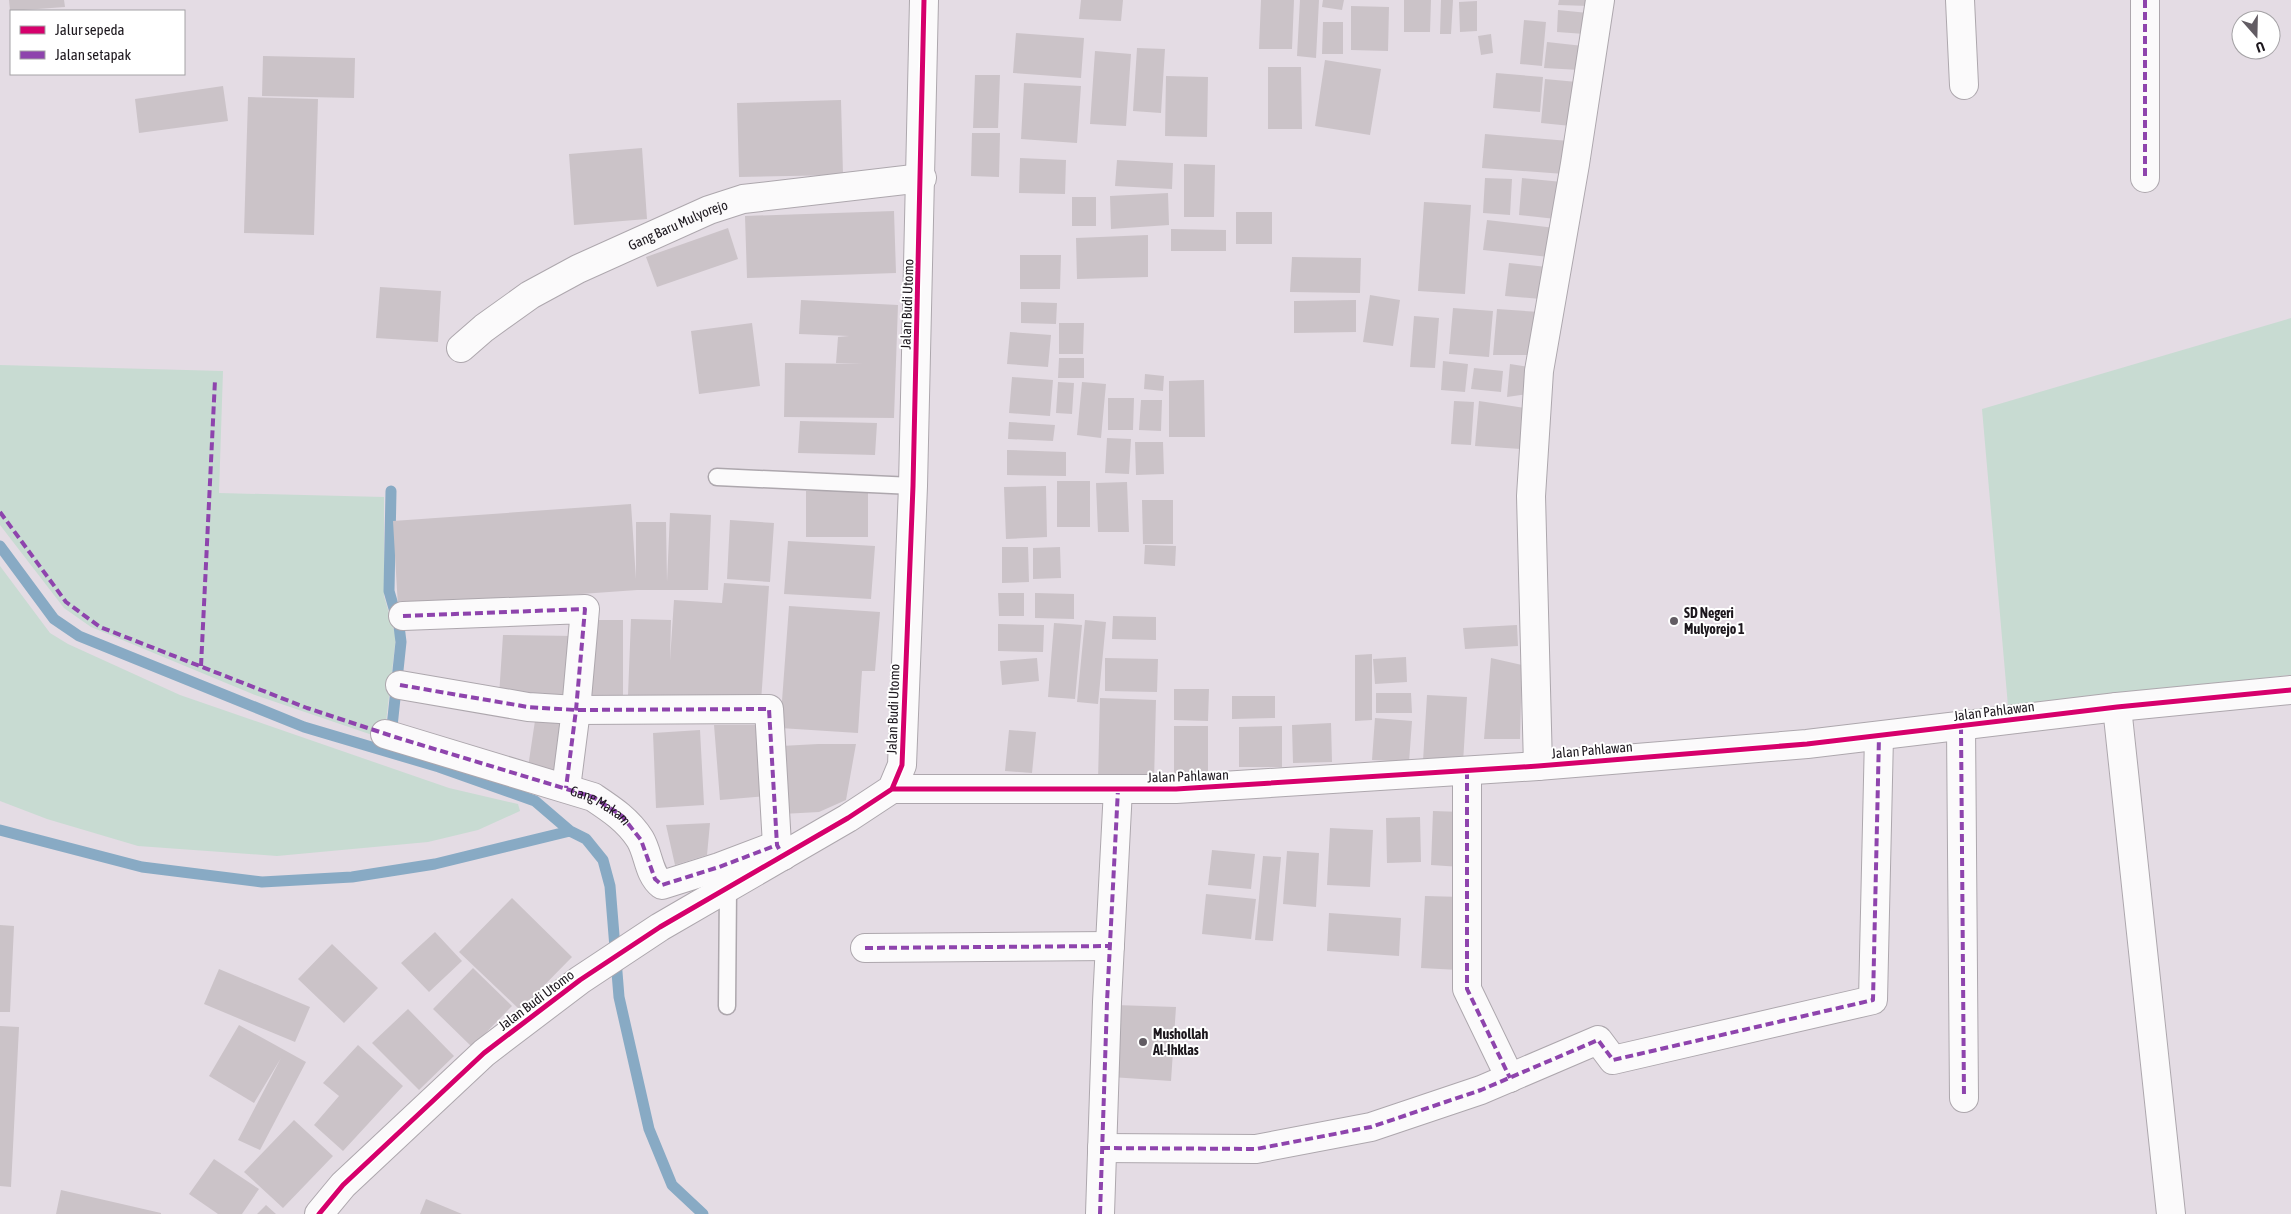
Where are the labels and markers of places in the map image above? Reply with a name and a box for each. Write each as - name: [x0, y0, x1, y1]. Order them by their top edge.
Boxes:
- place label: SD Negeri Mulyorejo 1: [1684, 605, 1745, 637]
- marker: SD Negeri Mulyorejo 1: [1668, 615, 1680, 627]
- place label: Mushollah Al-Ihklas: [1152, 1026, 1208, 1058]
- marker: Mushollah Al-Ihklas: [1137, 1036, 1149, 1048]

